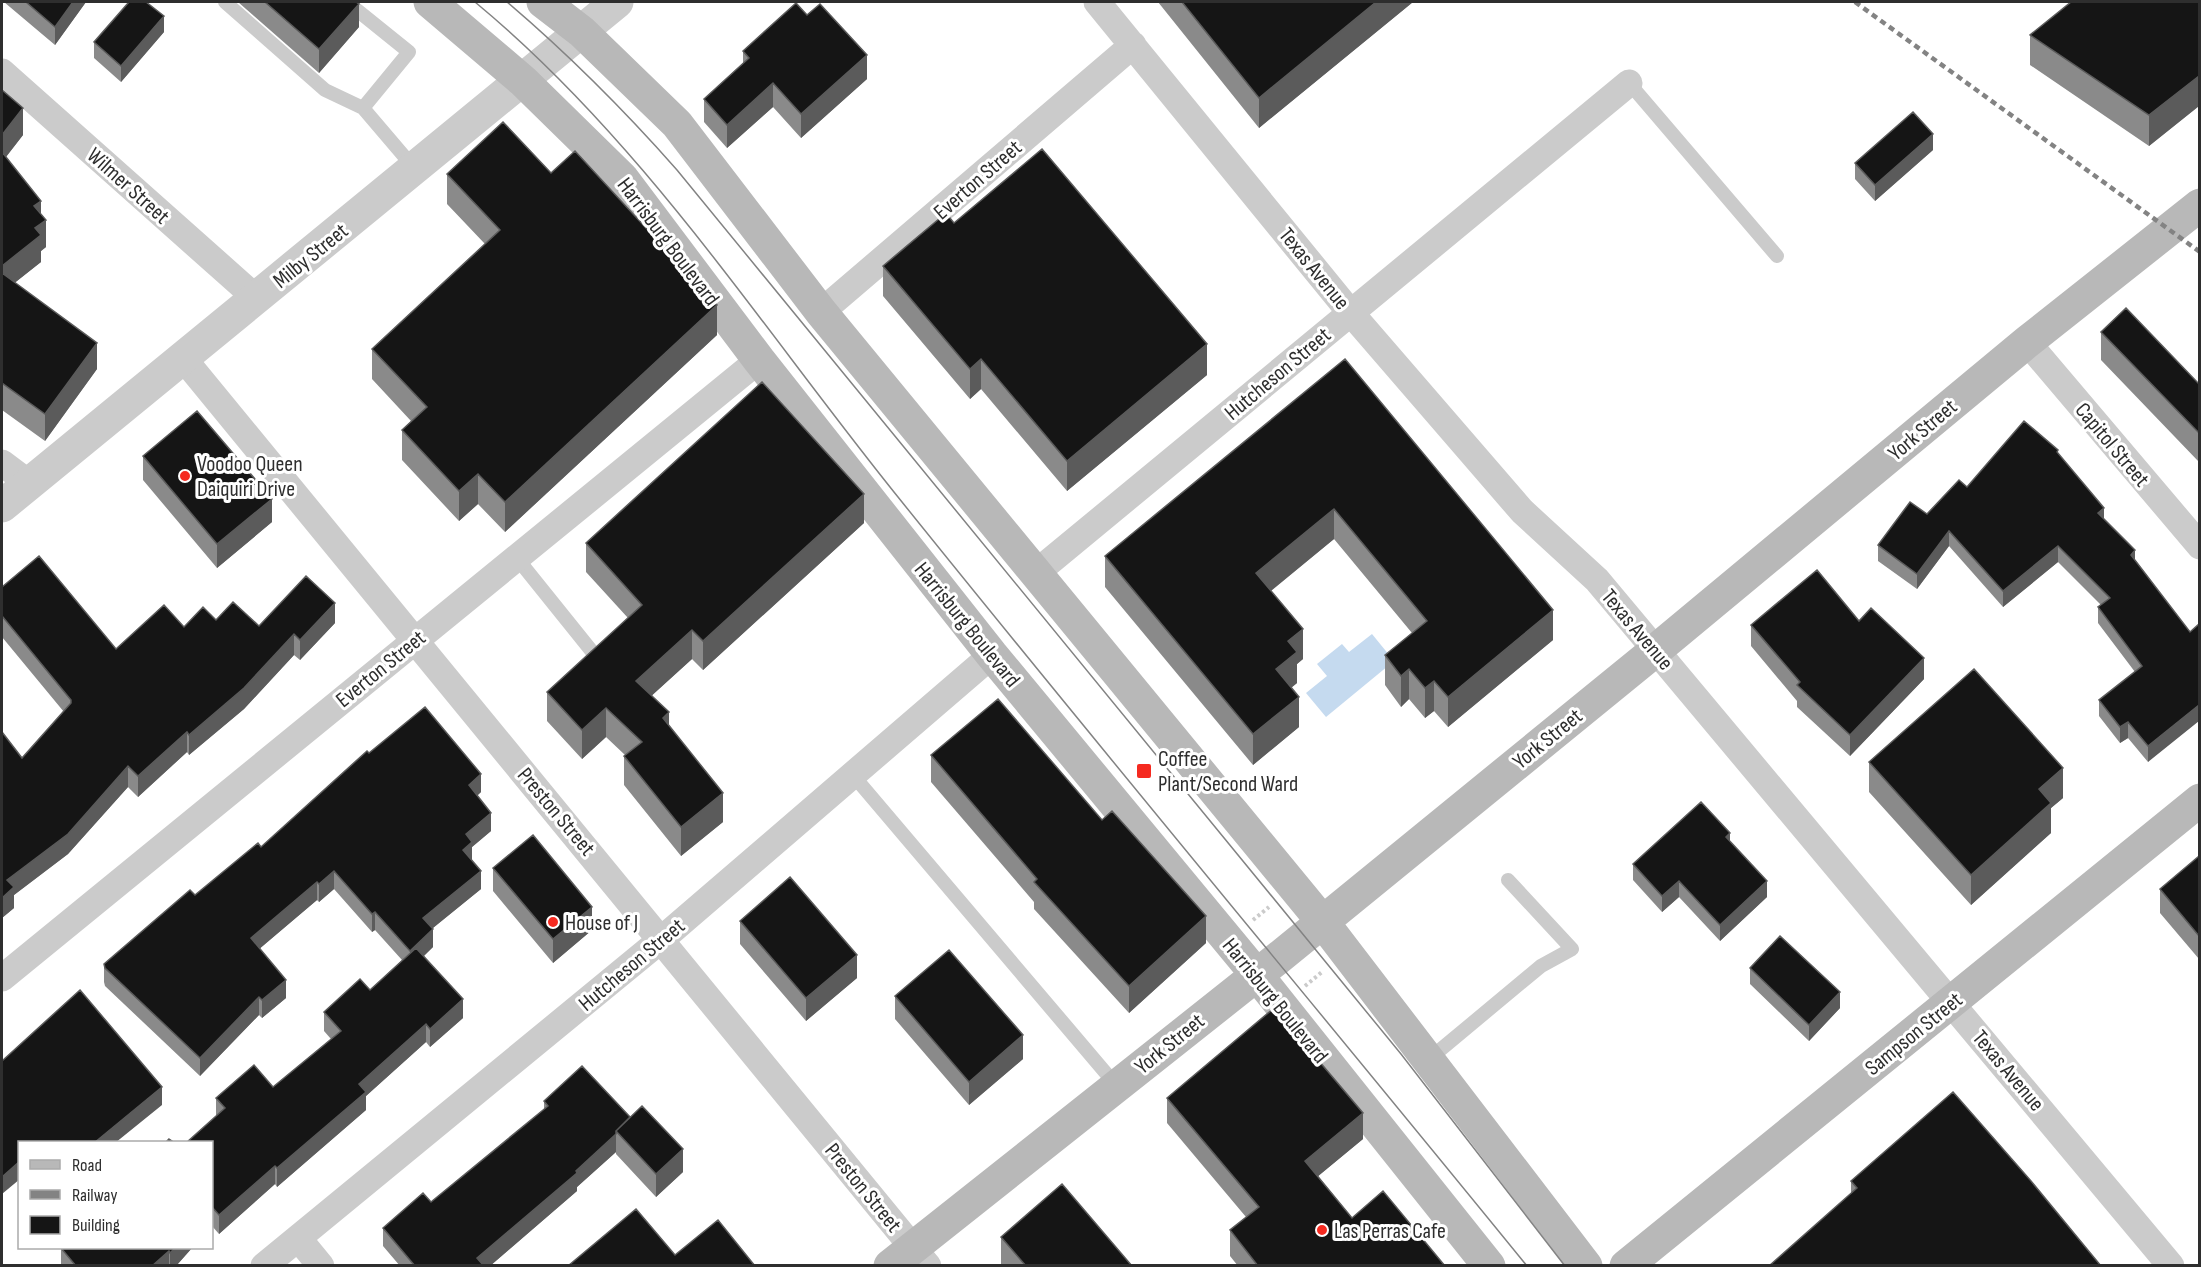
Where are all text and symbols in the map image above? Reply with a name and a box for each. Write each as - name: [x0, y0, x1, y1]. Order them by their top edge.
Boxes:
- street label: Everton Street: [928, 134, 1028, 226]
- street label: Wilmer Street: [81, 142, 175, 230]
- street label: Harrisburg Boulevard: [611, 173, 725, 311]
- street label: Milby Street: [268, 218, 354, 295]
- street label: Texas Avenue: [1273, 222, 1355, 315]
- street label: Hutcheson Street: [1219, 322, 1337, 426]
- street label: York Street: [1883, 393, 1963, 467]
- street label: Capitol Street: [2069, 397, 2155, 493]
- place label: Voodoo Queen Daiquiri Drive: [197, 451, 303, 503]
- marker: Voodoo Queen Daiquiri Drive: [178, 469, 192, 483]
- street label: Harrisburg Boulevard: [908, 557, 1026, 693]
- street label: Texas Avenue: [1595, 584, 1679, 676]
- street label: Everton Street: [331, 625, 432, 714]
- street label: York Street: [1508, 703, 1588, 775]
- place label: Coffee Plant/Second Ward: [1158, 746, 1298, 798]
- street label: Preston Street: [511, 762, 601, 862]
- marker: Coffee Plant/Second Ward: [1135, 762, 1153, 780]
- place label: House of J: [565, 910, 638, 937]
- street label: Hutcheson Street: [573, 913, 691, 1017]
- marker: House of J: [546, 915, 560, 929]
- street label: Harrisburg Boulevard: [1216, 933, 1334, 1069]
- street label: Sampson Street: [1860, 987, 1968, 1082]
- street label: York Street: [1130, 1008, 1210, 1080]
- street label: Texas Avenue: [1966, 1025, 2050, 1117]
- street label: Preston Street: [819, 1138, 907, 1238]
- legend: [18, 1141, 213, 1249]
- text: Road: [72, 1155, 102, 1176]
- text: Railway: [72, 1185, 117, 1206]
- text: Building: [72, 1215, 120, 1236]
- place label: Las Perras Cafe: [1334, 1218, 1446, 1245]
- marker: Las Perras Cafe: [1315, 1223, 1329, 1237]

